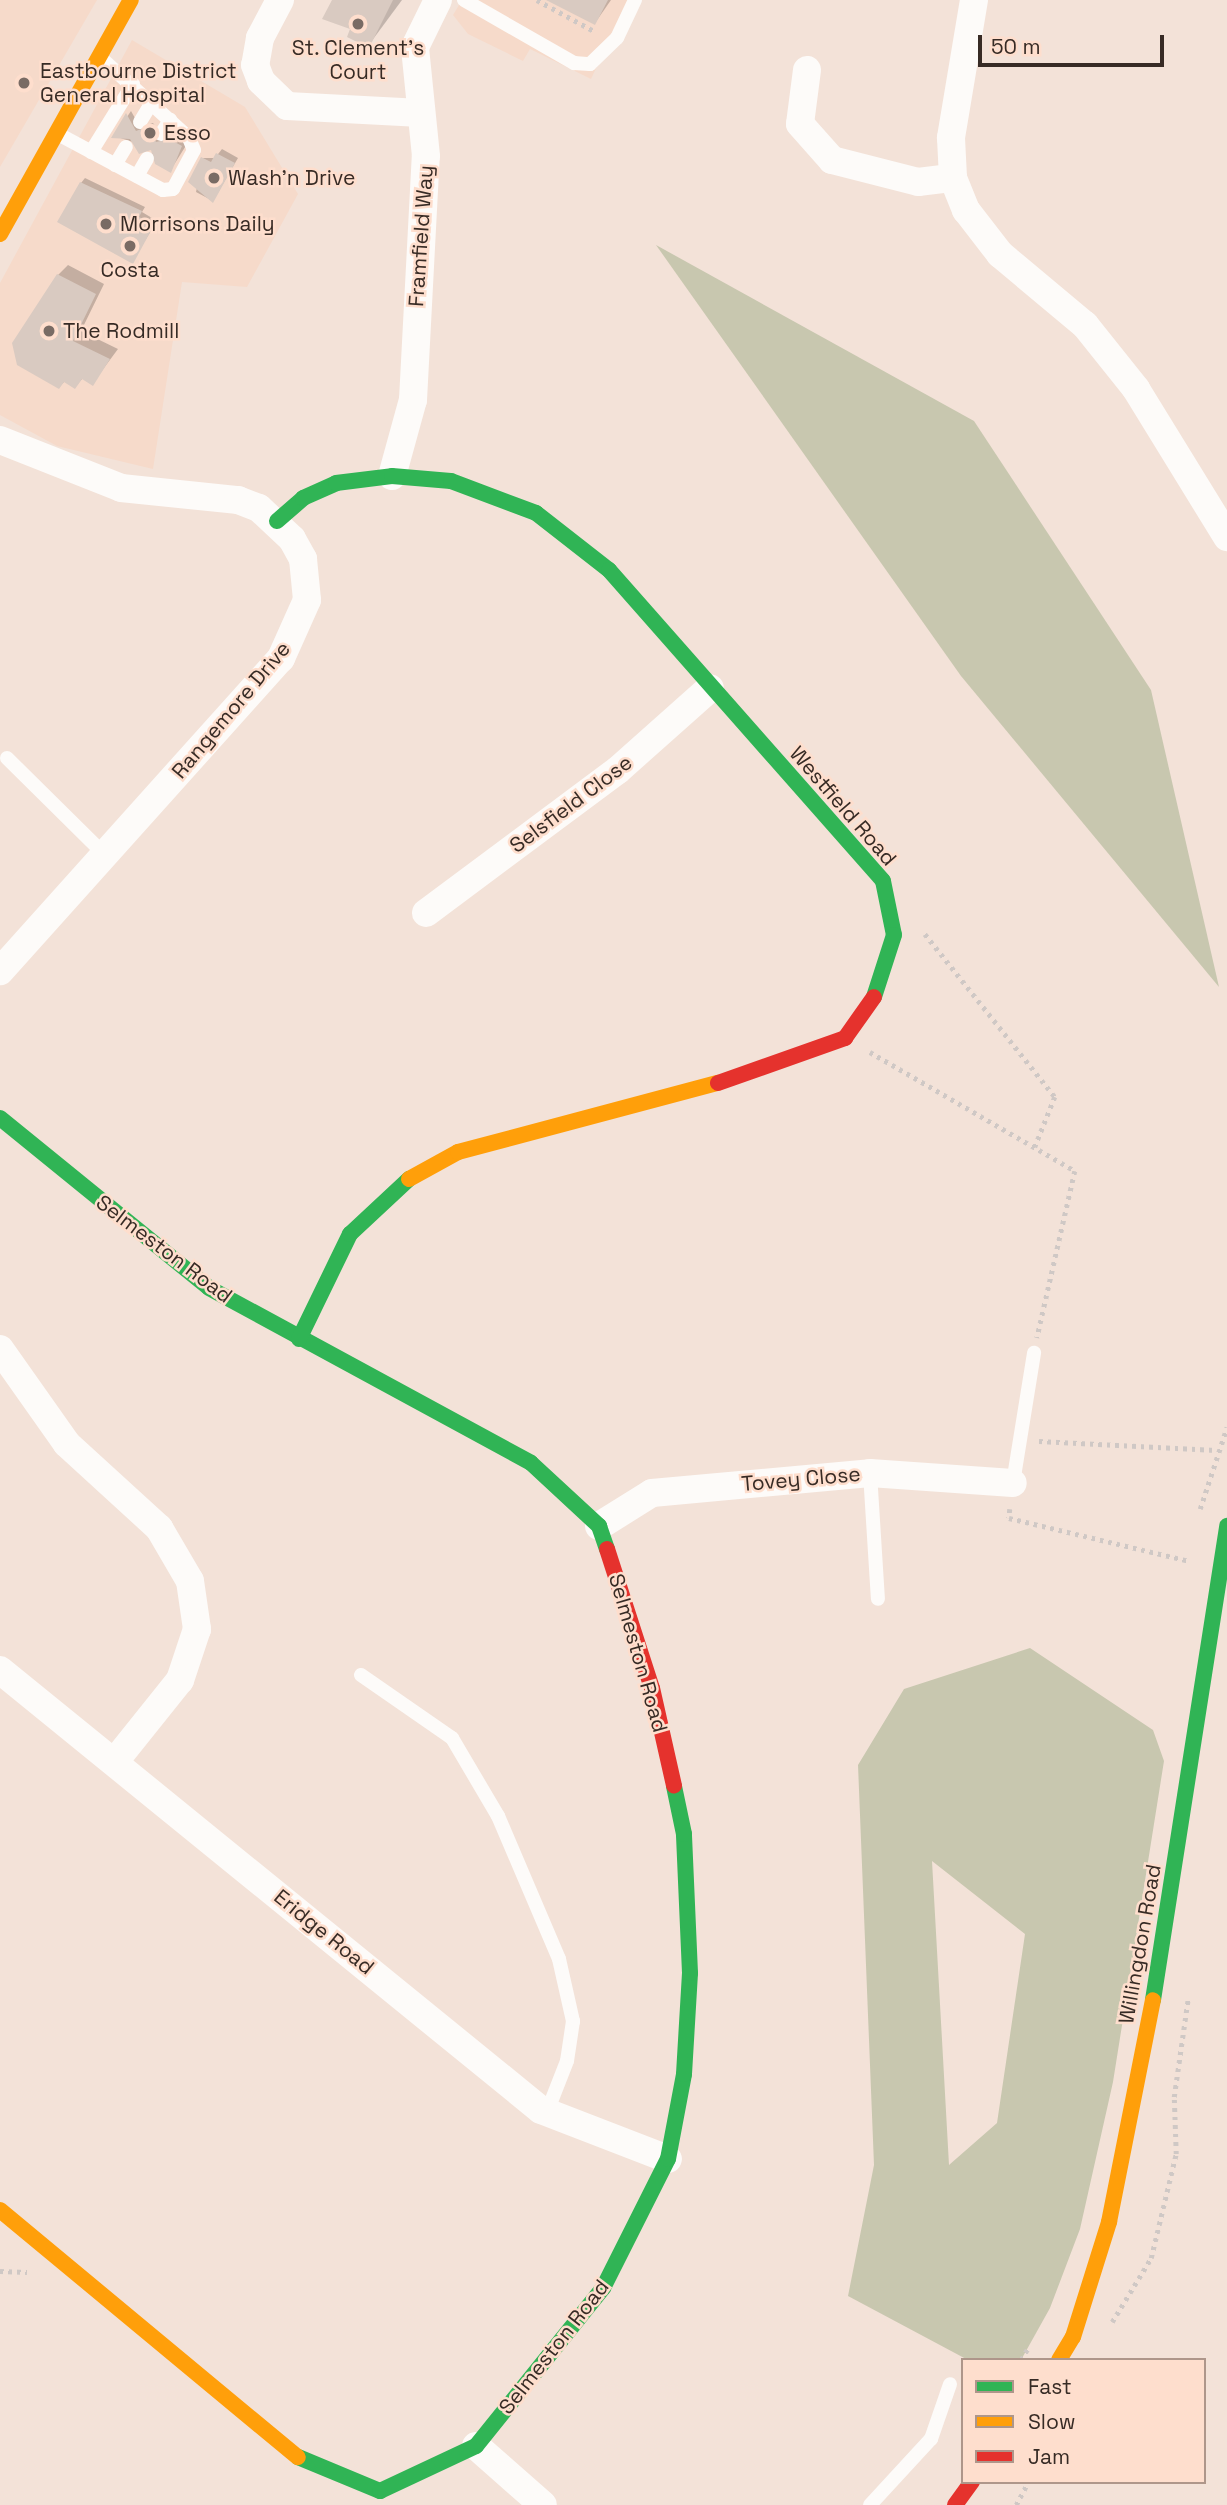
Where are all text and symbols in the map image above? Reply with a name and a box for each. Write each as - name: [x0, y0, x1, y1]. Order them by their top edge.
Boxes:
- marker: St. Clement's Court: [350, 16, 366, 32]
- scale bar: [982, 21, 1168, 65]
- text: 50 m: [991, 33, 1041, 60]
- place label: St. Clement's Court: [291, 35, 425, 85]
- place label: Eastbourne District General Hospital: [40, 58, 237, 108]
- marker: Eastbourne District General Hospital: [14, 73, 34, 93]
- place label: Esso: [164, 120, 211, 146]
- marker: Esso: [142, 125, 158, 141]
- street label: Framfield Way: [403, 164, 439, 308]
- place label: Wash'n Drive: [228, 165, 355, 191]
- marker: Wash'n Drive: [206, 170, 222, 186]
- place label: Morrisons Daily: [120, 211, 275, 237]
- marker: Morrisons Daily: [98, 216, 114, 232]
- marker: Costa: [122, 238, 138, 254]
- place label: Costa: [101, 257, 159, 283]
- place label: The Rodmill: [63, 318, 179, 344]
- marker: The Rodmill: [41, 323, 57, 339]
- street label: Rangemore Drive: [166, 636, 296, 784]
- street label: Westfield Road: [784, 741, 902, 871]
- street label: Selsfield Close: [505, 750, 637, 858]
- street label: Selmeston Road: [91, 1190, 237, 1308]
- street label: Tovey Close: [740, 1461, 862, 1497]
- street label: Selmeston Road: [603, 1571, 673, 1735]
- street label: Willingdon Road: [1114, 1862, 1166, 2026]
- street label: Eridge Road: [269, 1884, 379, 1980]
- street label: Selmeston Road: [494, 2275, 614, 2419]
- legend: [961, 2358, 1206, 2484]
- text: Fast: [1028, 2373, 1072, 2400]
- text: Slow: [1028, 2408, 1076, 2435]
- text: Jam: [1028, 2443, 1070, 2470]

